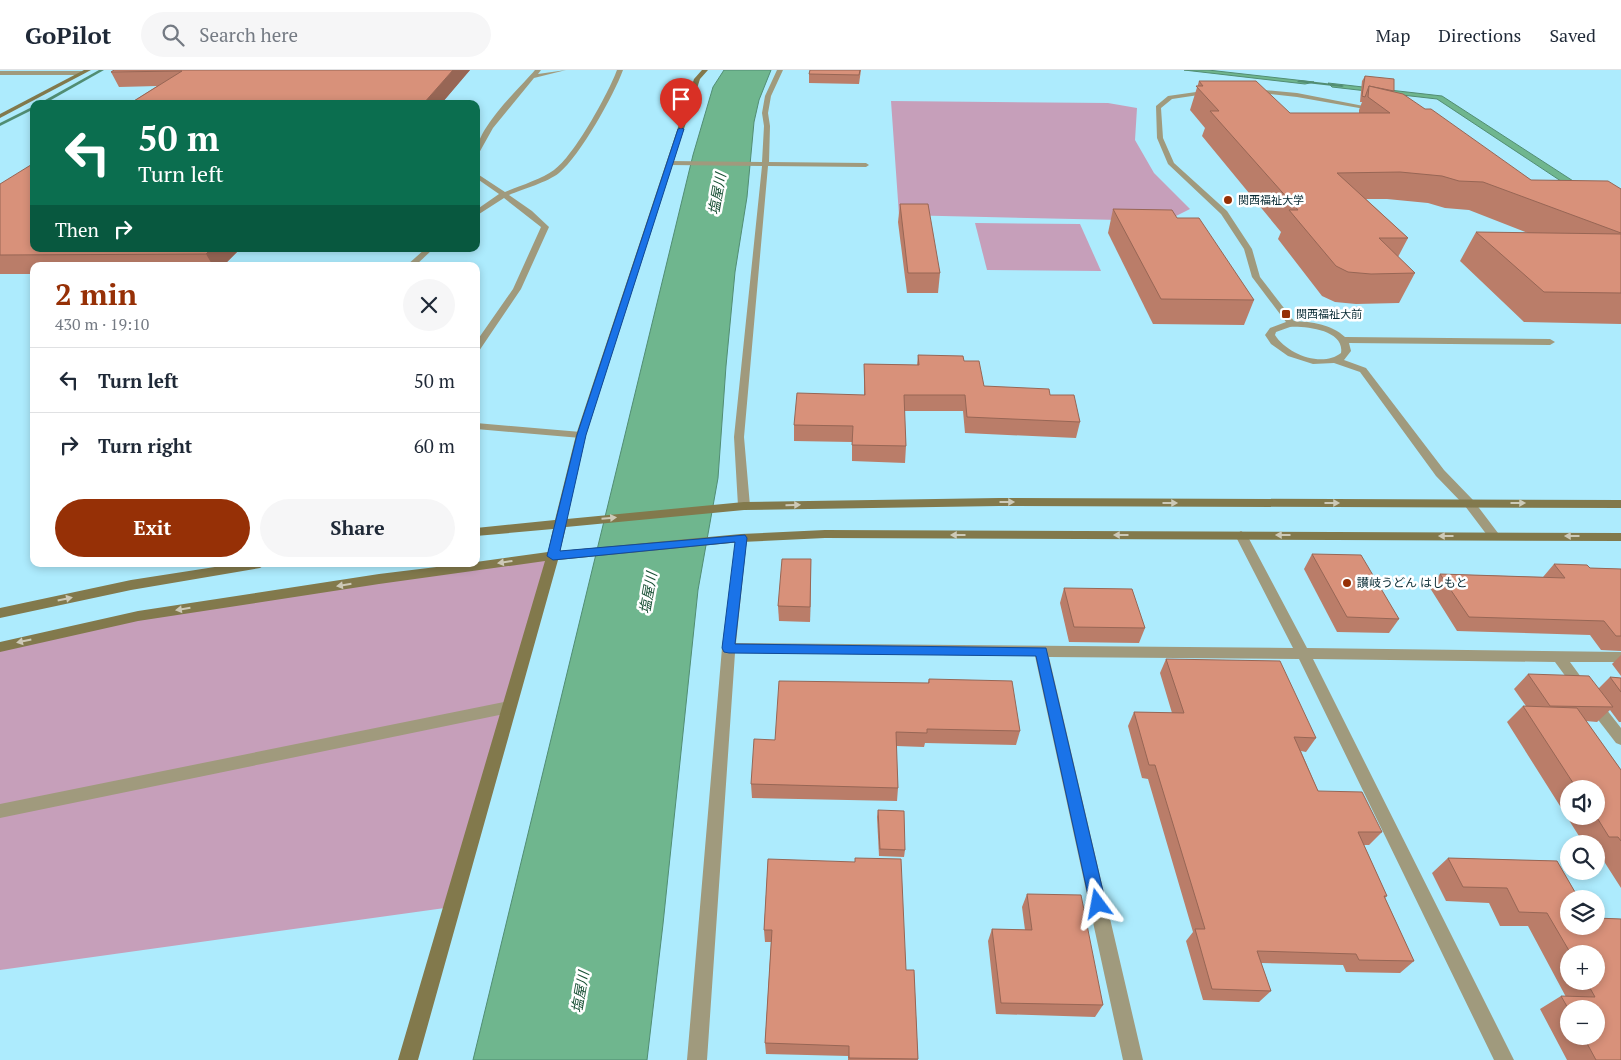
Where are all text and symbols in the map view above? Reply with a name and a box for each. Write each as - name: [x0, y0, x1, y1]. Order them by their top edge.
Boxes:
- search box: [141, 12, 491, 57]
- text: GoPilot: [25, 19, 111, 51]
- icon: search: [159, 21, 187, 49]
- text: Search here: [199, 22, 298, 47]
- text: Map: [1375, 23, 1410, 47]
- text: Directions: [1438, 23, 1521, 47]
- text: Saved: [1549, 23, 1596, 47]
- pin: [660, 78, 702, 129]
- icon: arrive: [667, 85, 695, 113]
- text: 50 m: [138, 115, 219, 161]
- icon: left: [55, 120, 120, 185]
- text: Turn left: [138, 159, 224, 188]
- water label: 塩屋川: [704, 170, 730, 216]
- place label: 関西福祉大学: [1238, 193, 1304, 207]
- marker: 関西福祉大学: [1222, 194, 1234, 206]
- icon: right: [109, 215, 137, 243]
- text: Then: [55, 217, 99, 242]
- text: 2 min: [55, 274, 137, 314]
- button: close: [403, 279, 455, 331]
- place label: 関西福祉大前: [1296, 307, 1362, 321]
- marker: 関西福祉大前: [1280, 308, 1292, 320]
- text: 430 m · 19:10: [55, 313, 149, 335]
- icon: left: [55, 366, 83, 394]
- text: Turn left: [98, 368, 179, 393]
- text: 50 m: [414, 368, 455, 393]
- icon: right: [55, 431, 83, 459]
- text: Turn right: [98, 433, 192, 458]
- text: 60 m: [414, 433, 455, 458]
- one-way arrow: [1000, 498, 1016, 506]
- button: Exit: [55, 499, 250, 557]
- button: Share: [260, 499, 455, 557]
- one-way arrow: [1162, 499, 1178, 507]
- one-way arrow: [1325, 499, 1341, 507]
- one-way arrow: [1510, 499, 1526, 507]
- one-way arrow: [785, 501, 801, 509]
- one-way arrow: [601, 514, 617, 522]
- one-way arrow: [950, 531, 966, 539]
- one-way arrow: [1112, 531, 1128, 539]
- one-way arrow: [1275, 531, 1291, 539]
- one-way arrow: [1437, 532, 1453, 540]
- one-way arrow: [1564, 532, 1580, 540]
- one-way arrow: [496, 558, 512, 566]
- water label: 塩屋川: [635, 569, 661, 615]
- place label: 讃岐うどん はしもと: [1357, 575, 1468, 590]
- marker: 讃岐うどん はしもと: [1341, 577, 1353, 589]
- one-way arrow: [335, 581, 351, 589]
- one-way arrow: [57, 595, 73, 603]
- one-way arrow: [175, 606, 191, 614]
- one-way arrow: [15, 638, 31, 646]
- map controls: [1560, 780, 1605, 1045]
- button: sound: [1560, 780, 1605, 825]
- button: search: [1560, 835, 1605, 880]
- position arrow: [1071, 877, 1123, 929]
- button: layers: [1560, 890, 1605, 935]
- button: +: [1560, 945, 1605, 990]
- water label: 塩屋川: [567, 968, 593, 1014]
- button: −: [1560, 1000, 1605, 1045]

